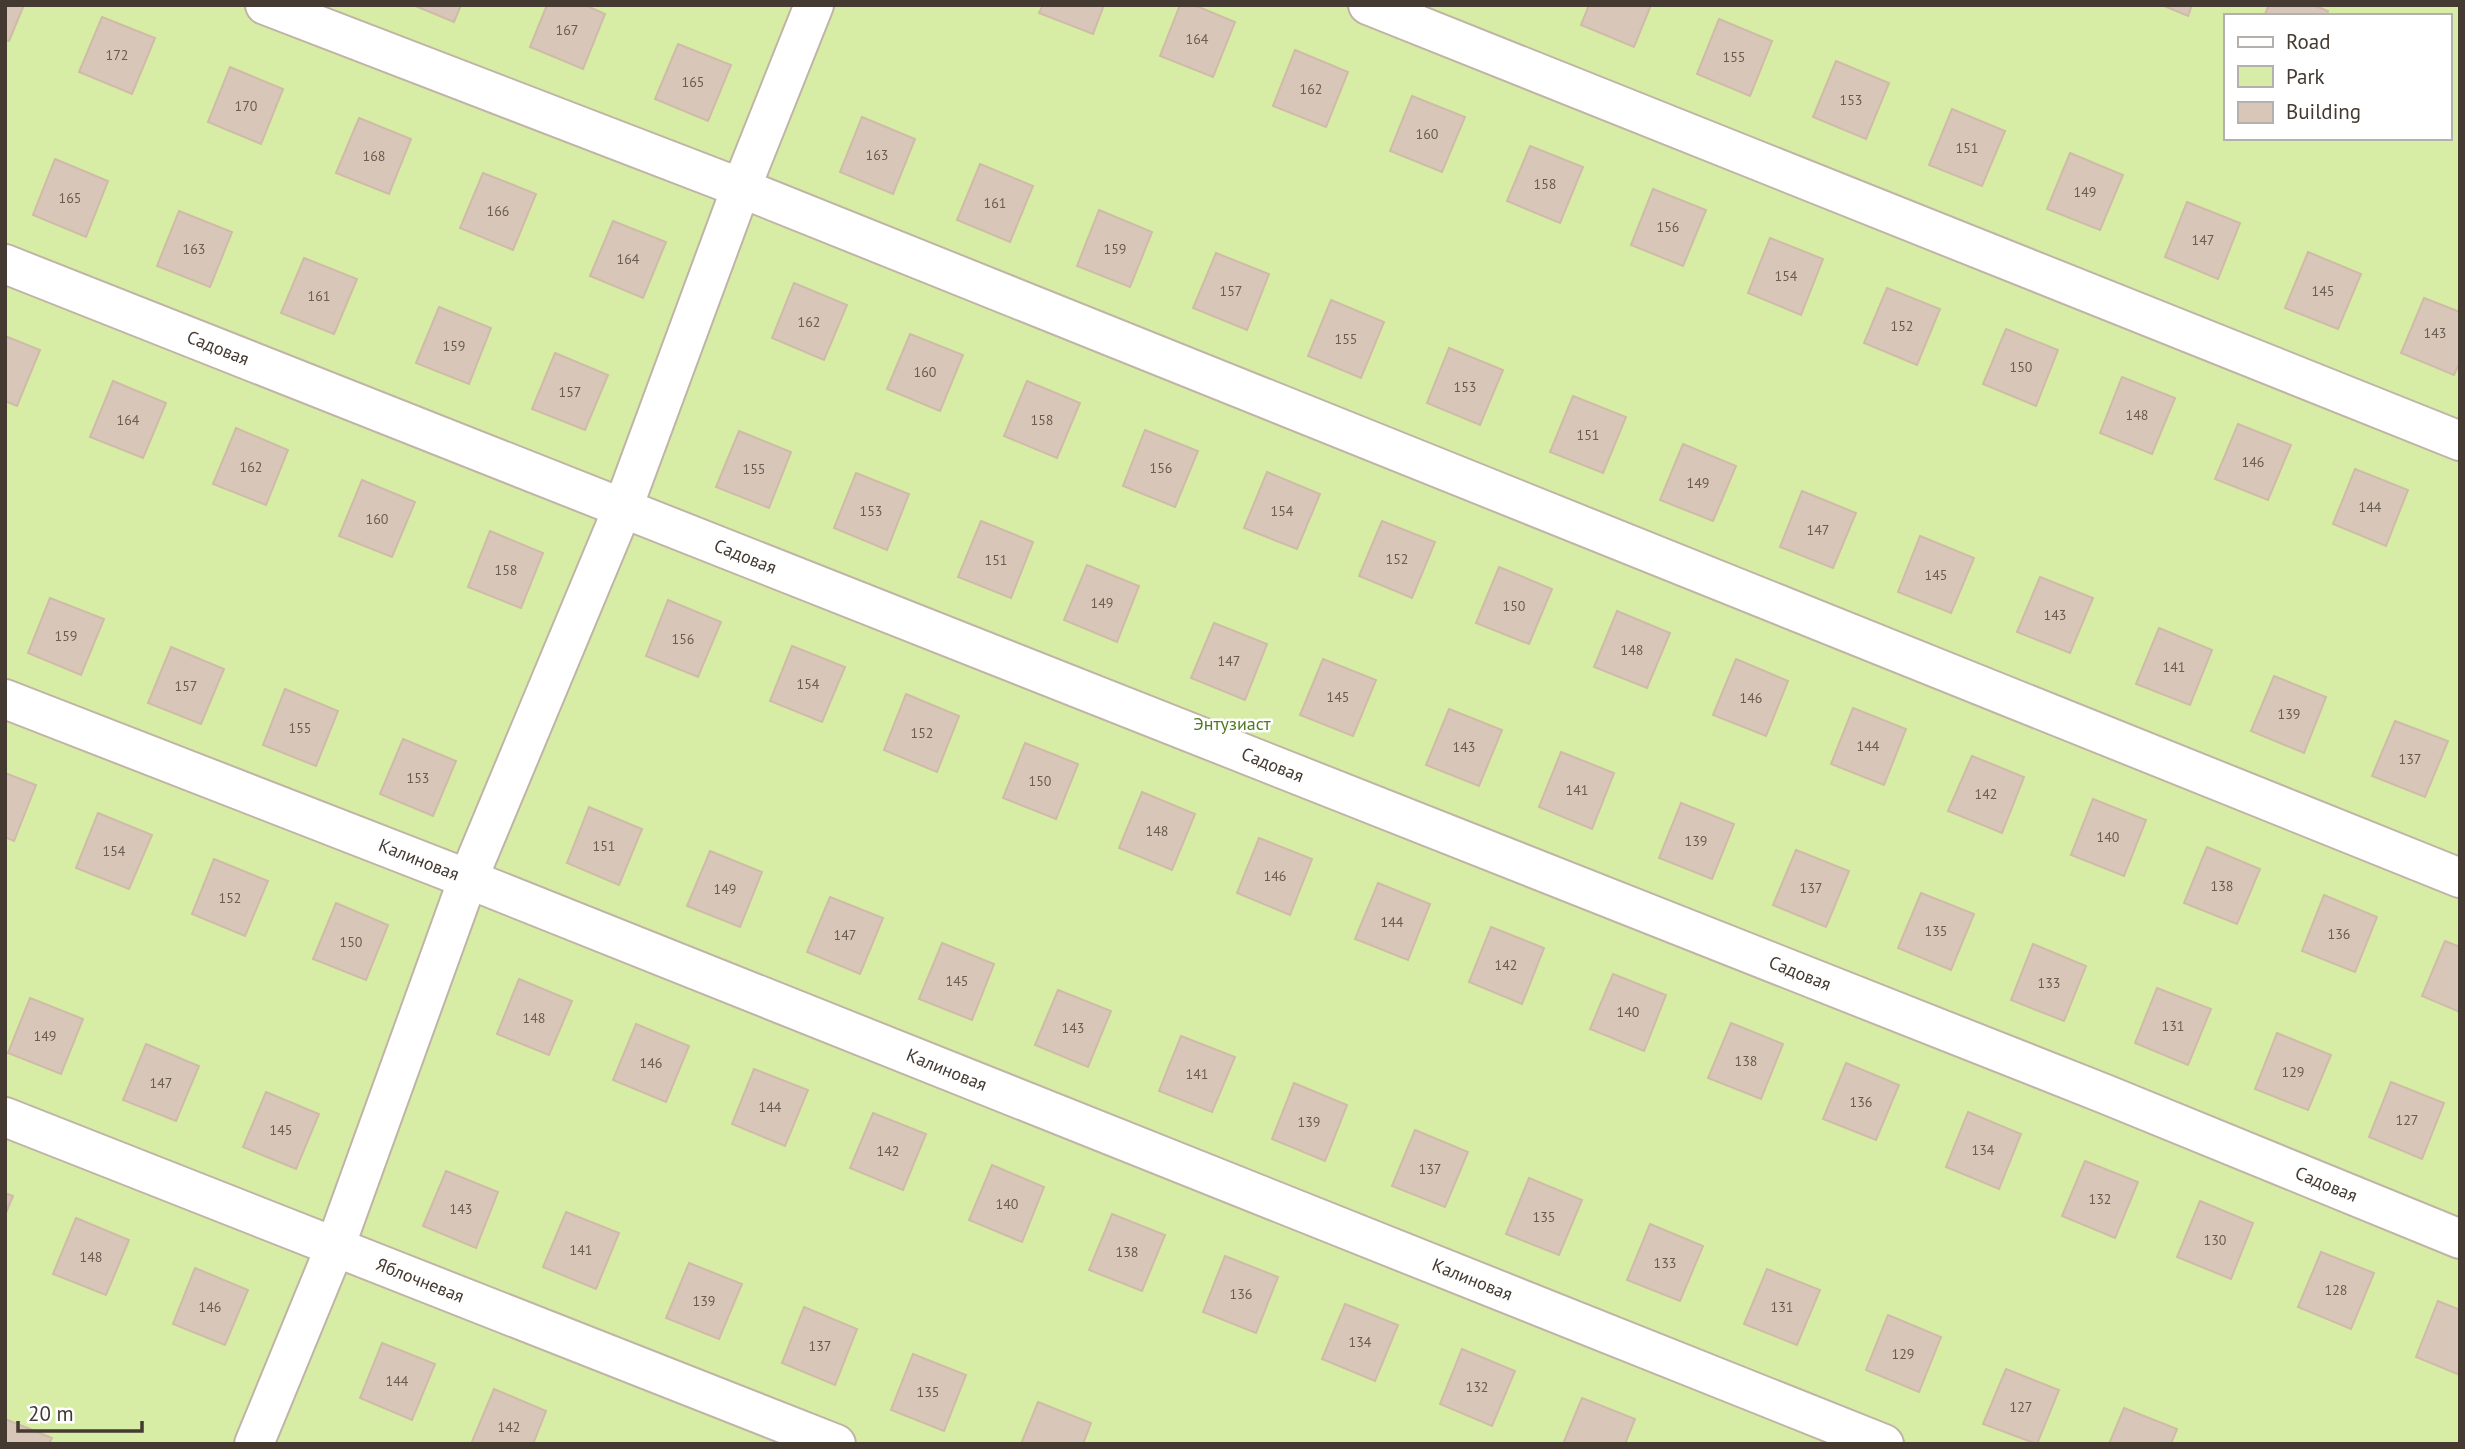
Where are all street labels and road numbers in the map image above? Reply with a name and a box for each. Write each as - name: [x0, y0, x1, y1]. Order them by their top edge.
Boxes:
- street label: Садовая: [184, 325, 253, 370]
- street label: Садовая: [711, 533, 780, 579]
- street label: Садовая: [1238, 742, 1307, 787]
- street label: Калиновая: [375, 833, 463, 885]
- street label: Садовая: [1766, 950, 1835, 996]
- street label: Калиновая: [903, 1043, 990, 1096]
- street label: Садовая: [2292, 1161, 2361, 1207]
- street label: Яблочневая: [373, 1252, 468, 1308]
- street label: Калиновая: [1429, 1253, 1516, 1306]

